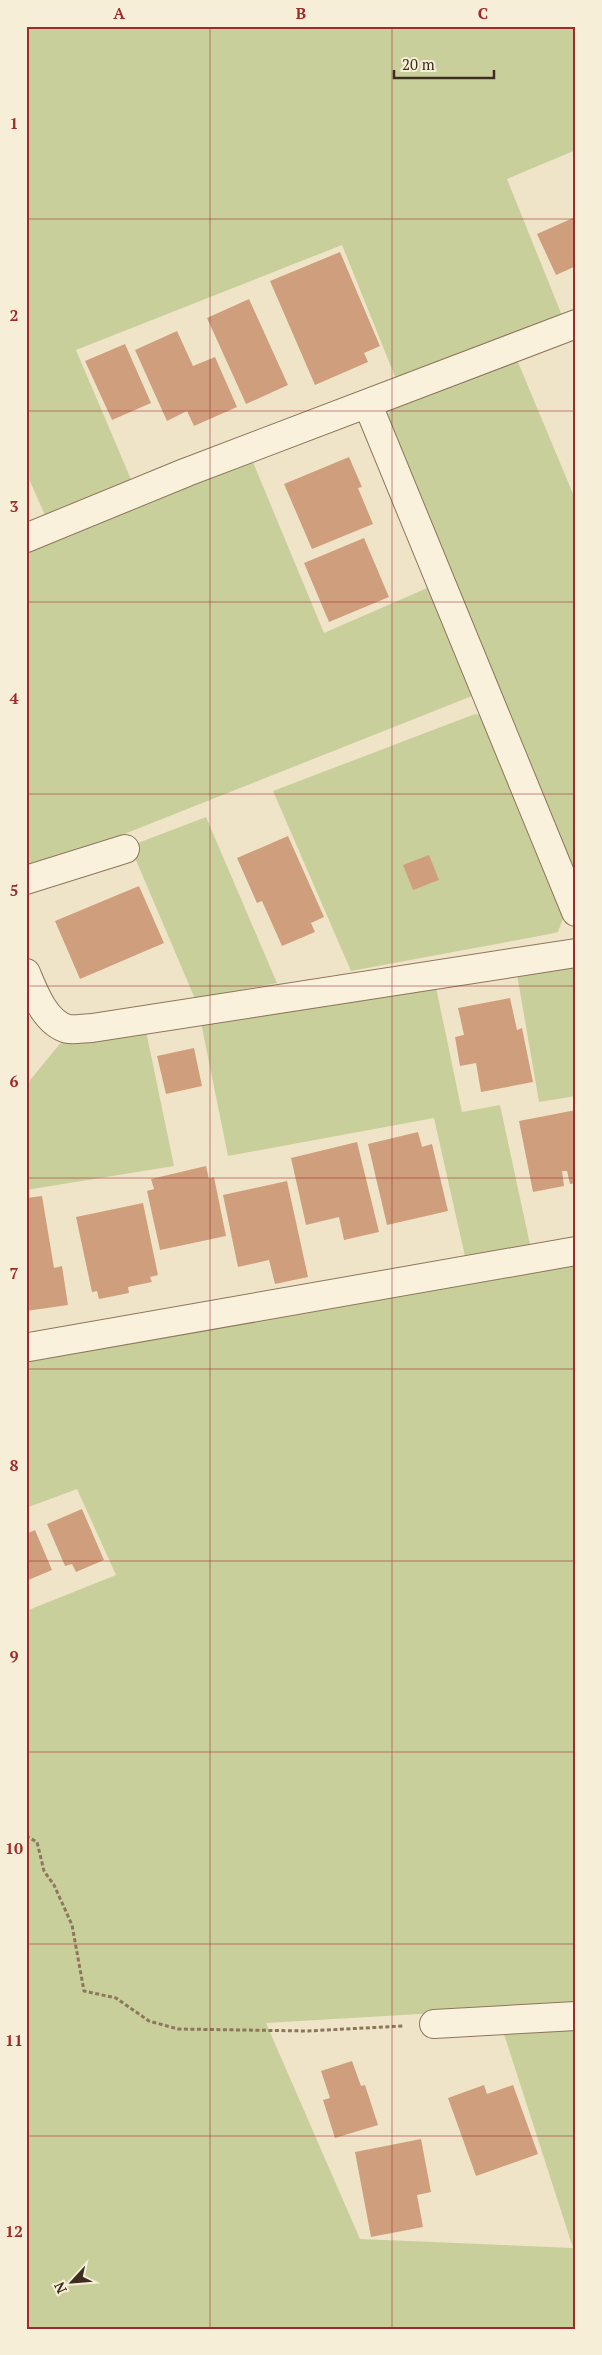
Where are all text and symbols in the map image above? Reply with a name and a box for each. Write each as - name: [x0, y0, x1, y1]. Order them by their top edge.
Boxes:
- text: A: [113, 2, 125, 24]
- text: B: [296, 2, 306, 24]
- text: C: [478, 2, 488, 24]
- scale bar: [394, 48, 494, 80]
- text: 20 m: [402, 54, 435, 74]
- text: 1: [9, 112, 19, 134]
- text: 2: [9, 304, 19, 326]
- text: 3: [9, 495, 19, 517]
- text: 4: [9, 687, 19, 709]
- text: 5: [9, 879, 19, 901]
- text: 6: [9, 1070, 19, 1092]
- text: 7: [9, 1262, 19, 1284]
- text: 8: [9, 1454, 19, 1476]
- text: 9: [9, 1645, 19, 1667]
- text: 10: [5, 1837, 23, 1859]
- text: 11: [5, 2029, 23, 2051]
- text: 12: [5, 2220, 23, 2242]
- north arrow: [48, 2258, 98, 2308]
- text: N: [49, 2279, 71, 2297]

